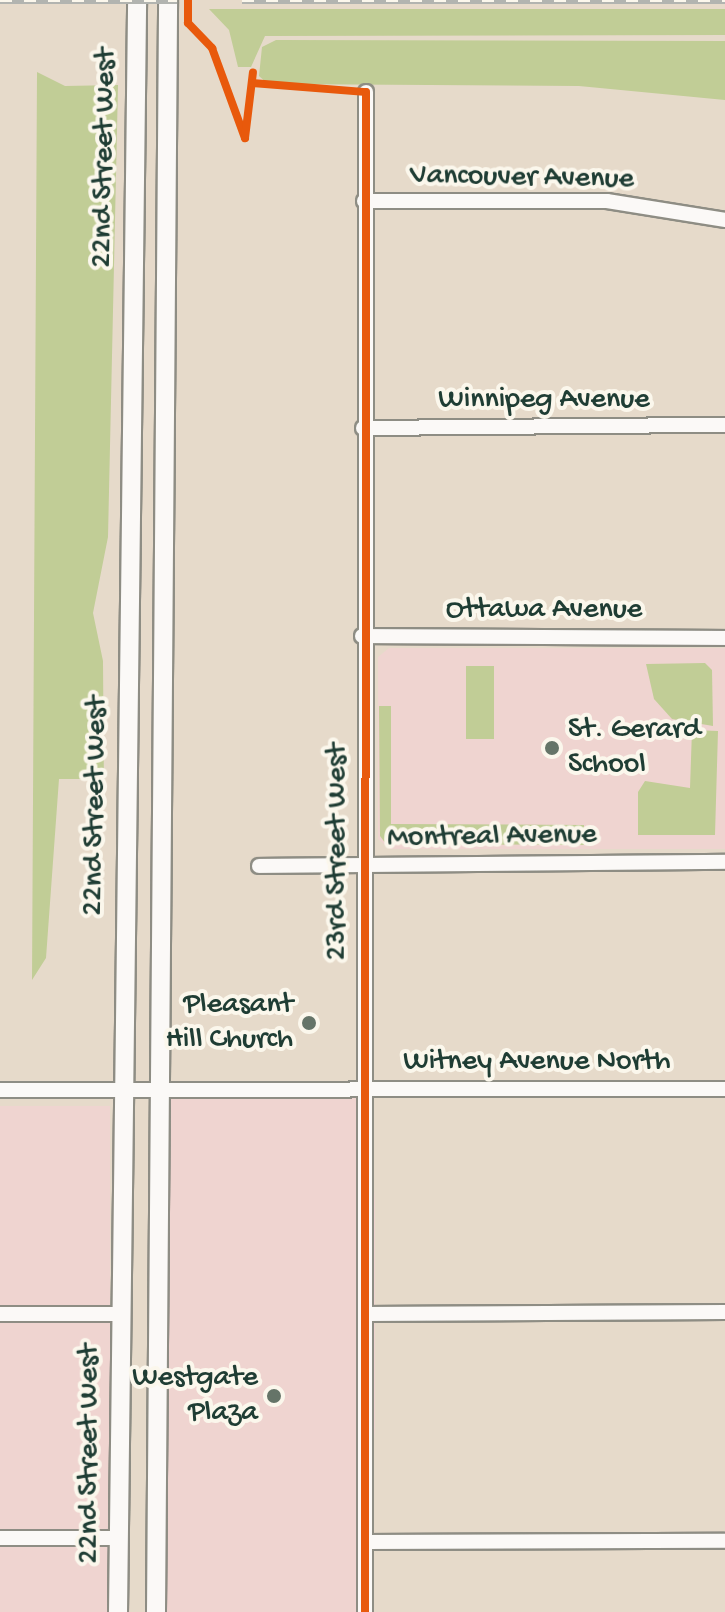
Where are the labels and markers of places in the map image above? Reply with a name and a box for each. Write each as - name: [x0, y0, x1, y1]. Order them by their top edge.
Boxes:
- place label: St. Gerard School: [568, 713, 701, 784]
- marker: St. Gerard School: [543, 739, 561, 757]
- place label: Pleasant Hill Church: [166, 988, 293, 1058]
- marker: Pleasant Hill Church: [300, 1014, 318, 1032]
- place label: Westgate Plaza: [132, 1361, 258, 1432]
- marker: Westgate Plaza: [265, 1387, 283, 1405]

